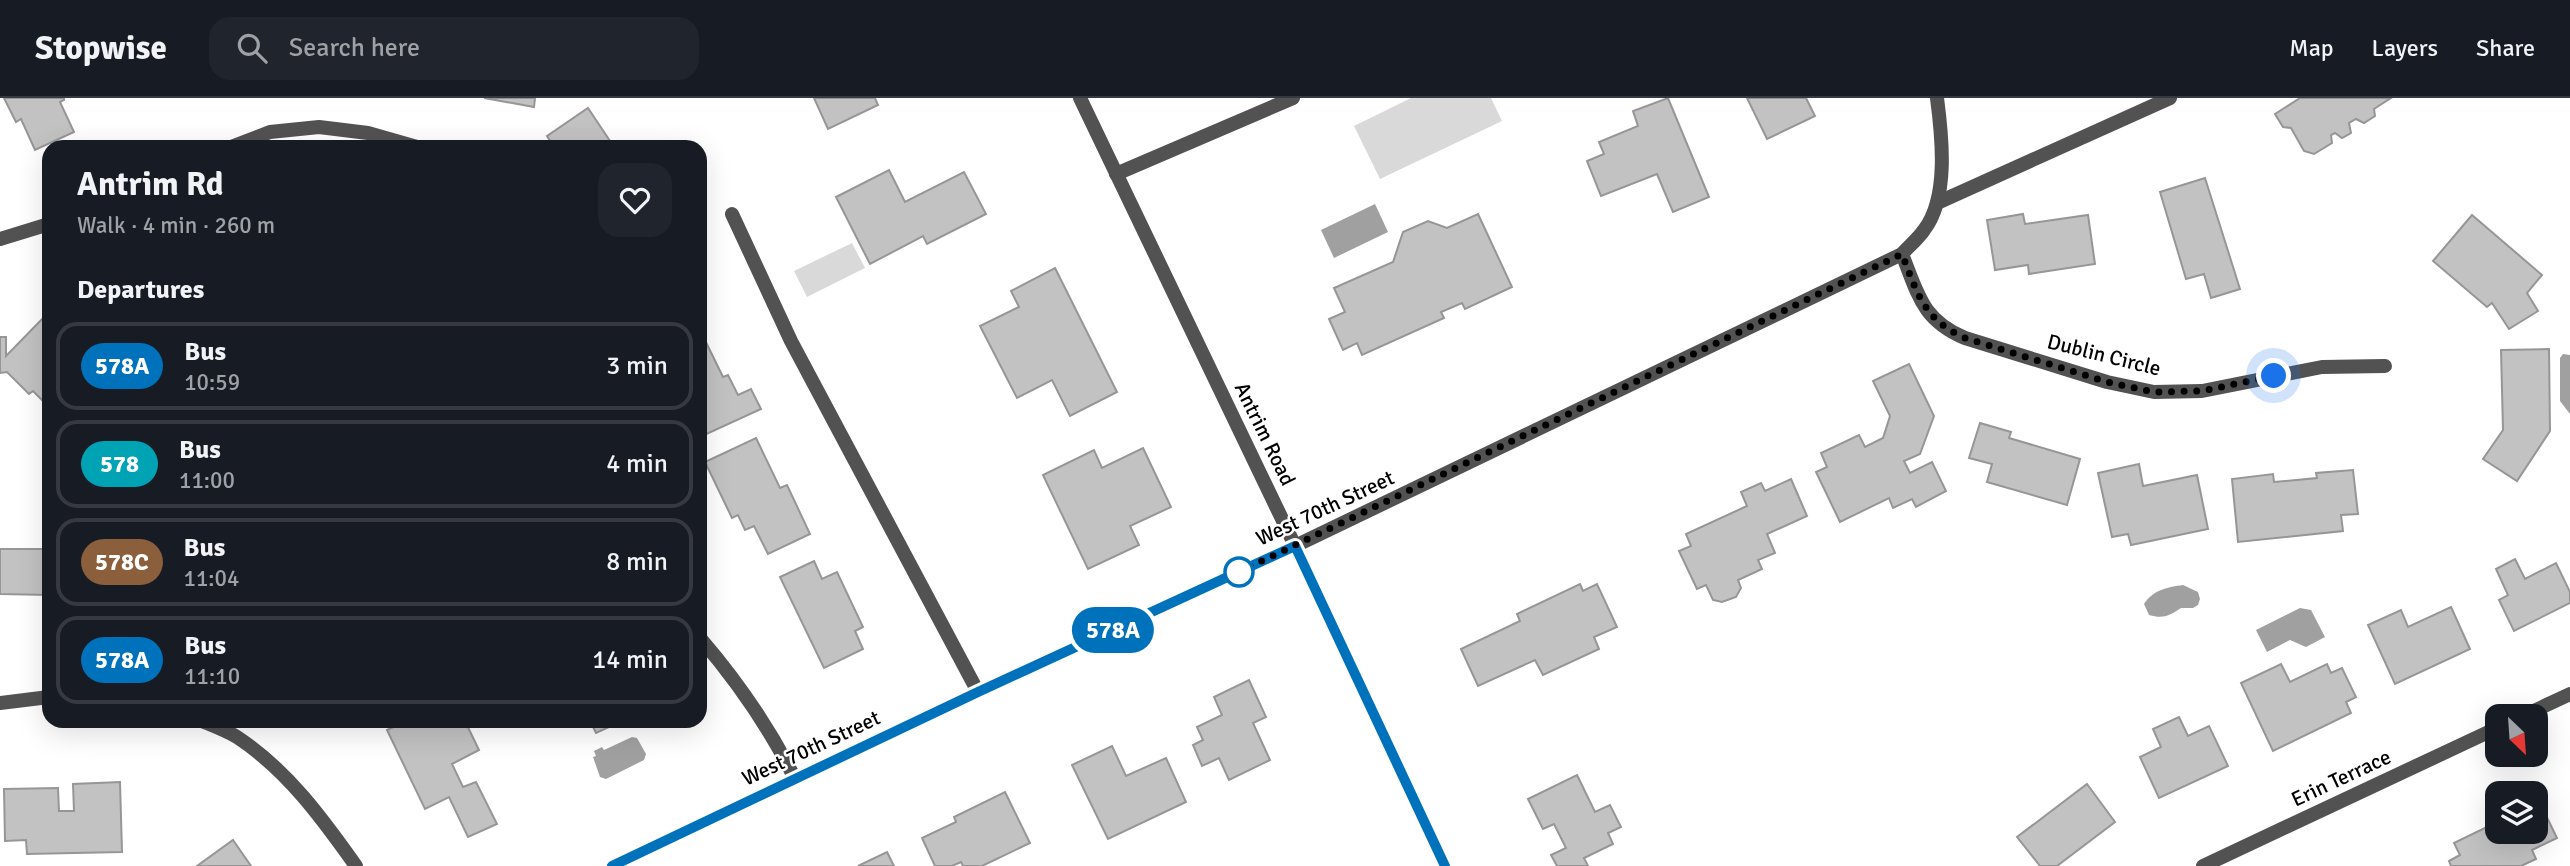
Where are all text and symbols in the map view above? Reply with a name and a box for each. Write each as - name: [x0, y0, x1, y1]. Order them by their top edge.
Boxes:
- search box: [209, 17, 699, 80]
- text: Stopwise: [35, 28, 167, 69]
- icon: search: [233, 29, 271, 67]
- text: Search here: [289, 32, 420, 64]
- text: Map: [2289, 33, 2334, 63]
- text: Layers: [2372, 33, 2438, 63]
- text: Share: [2476, 33, 2535, 63]
- button: heart: [598, 163, 672, 237]
- text: Antrim Rd: [77, 164, 224, 205]
- text: Walk · 4 min · 260 m: [77, 211, 275, 240]
- text: Departures: [77, 274, 204, 306]
- street label: Dublin Circle: [2045, 328, 2163, 382]
- text: Bus: [184, 336, 226, 368]
- text: 3 min: [606, 350, 668, 382]
- text: 578A: [95, 351, 149, 381]
- your location: [2256, 358, 2291, 393]
- text: 10:59: [184, 368, 240, 397]
- street label: Antrim Road: [1229, 378, 1301, 490]
- text: Bus: [179, 434, 221, 466]
- text: 4 min: [606, 448, 668, 480]
- text: 578: [100, 449, 139, 479]
- street label: West 70th Street: [1252, 465, 1398, 551]
- text: 11:00: [179, 466, 235, 495]
- text: Bus: [184, 532, 225, 564]
- text: 8 min: [606, 546, 668, 578]
- text: 578C: [95, 547, 149, 577]
- unlabelled marker: [1224, 557, 1254, 587]
- text: 11:04: [184, 564, 239, 593]
- line badge: 578A: [1064, 607, 1162, 653]
- text: 578A: [1086, 615, 1140, 645]
- text: Bus: [184, 630, 226, 662]
- text: 14 min: [592, 644, 668, 676]
- text: 578A: [95, 645, 149, 675]
- text: 11:10: [184, 662, 240, 691]
- north arrow: [2485, 704, 2548, 766]
- map controls: [2485, 704, 2548, 844]
- street label: West 70th Street: [738, 705, 884, 791]
- street label: Erin Terrace: [2287, 744, 2395, 812]
- button: layers: [2485, 781, 2548, 844]

